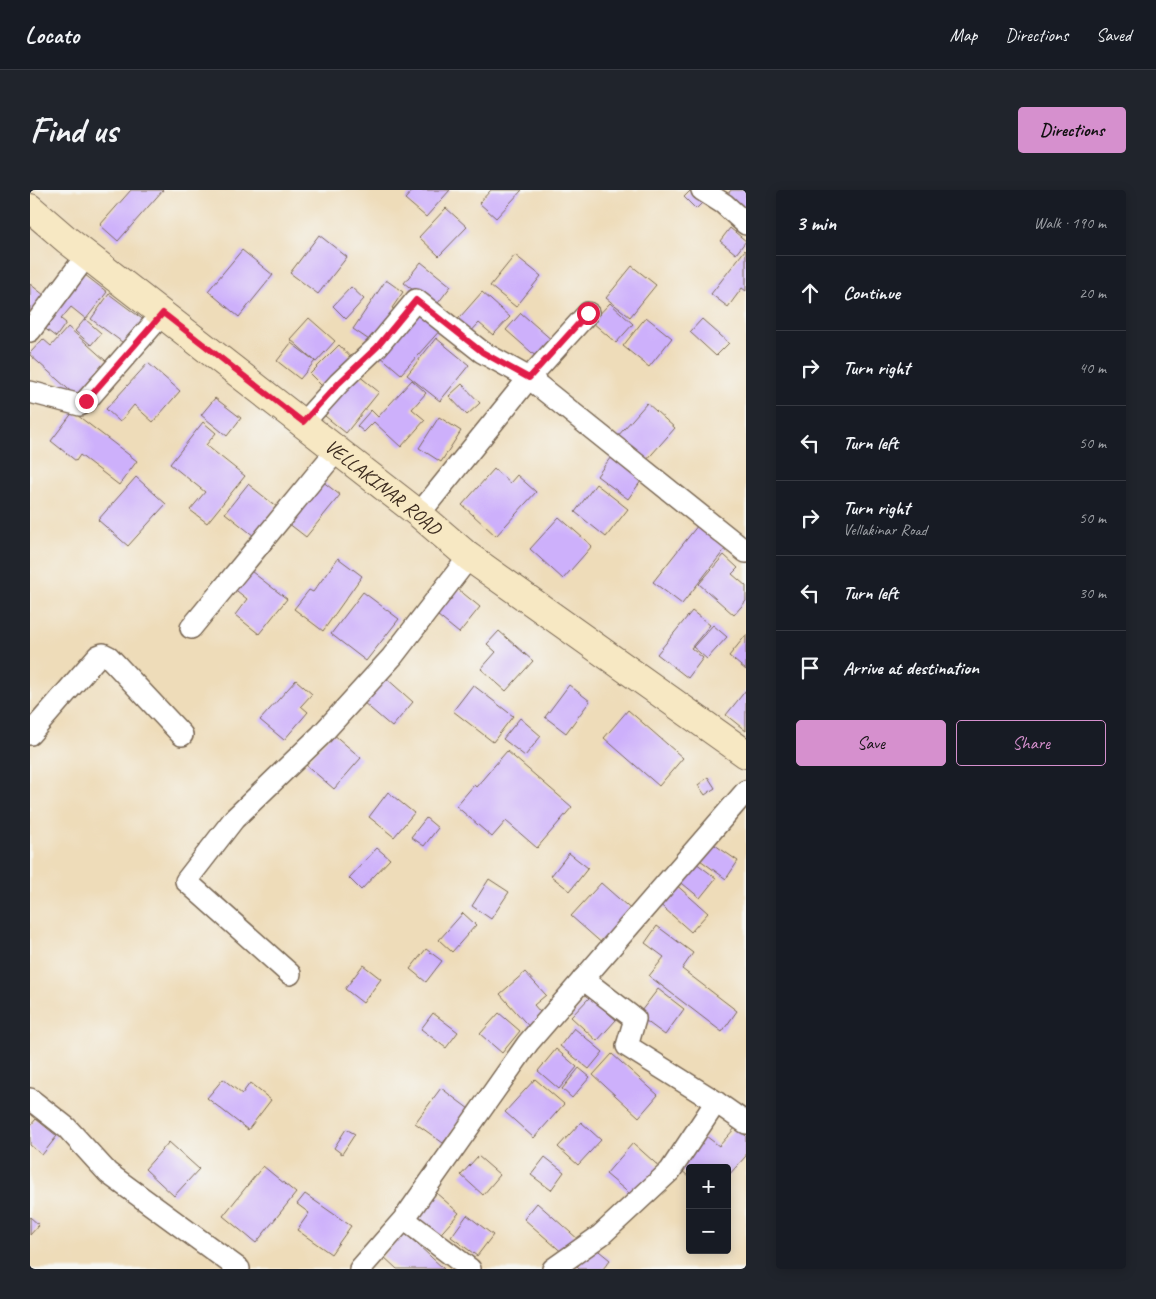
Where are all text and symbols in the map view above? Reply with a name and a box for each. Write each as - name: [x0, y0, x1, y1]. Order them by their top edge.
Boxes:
- text: Locato: [25, 20, 79, 50]
- text: Map: [950, 24, 977, 46]
- text: Directions: [1005, 24, 1068, 46]
- text: Saved: [1096, 24, 1131, 46]
- button: Directions: [1018, 107, 1126, 153]
- text: Find us: [30, 108, 117, 153]
- text: 3 min: [796, 210, 836, 236]
- text: Walk · 190 m: [1034, 213, 1106, 233]
- icon: ahead: [796, 279, 824, 307]
- text: Continue: [843, 281, 900, 305]
- text: 20 m: [1079, 283, 1106, 303]
- route start: [577, 302, 600, 325]
- icon: right: [796, 354, 824, 382]
- text: Turn right: [843, 356, 910, 380]
- text: 40 m: [1079, 358, 1106, 378]
- route end: [75, 390, 98, 413]
- icon: left: [796, 429, 824, 457]
- text: Turn left: [843, 431, 898, 455]
- street label: VELLAKINAR ROAD: [320, 433, 447, 542]
- text: 50 m: [1079, 433, 1106, 453]
- text: Turn right: [843, 496, 910, 520]
- icon: right: [796, 504, 824, 532]
- text: 50 m: [1079, 508, 1106, 528]
- text: Vellakinar Road: [843, 520, 927, 540]
- icon: left: [796, 579, 824, 607]
- text: Turn left: [843, 581, 898, 605]
- text: 30 m: [1079, 583, 1106, 603]
- icon: arrive: [796, 654, 824, 682]
- text: Arrive at destination: [843, 656, 979, 680]
- button: Save: [796, 720, 946, 766]
- button: Share: [956, 720, 1106, 766]
- map controls: [686, 1164, 731, 1254]
- button: +: [686, 1164, 731, 1209]
- button: −: [686, 1209, 731, 1254]

